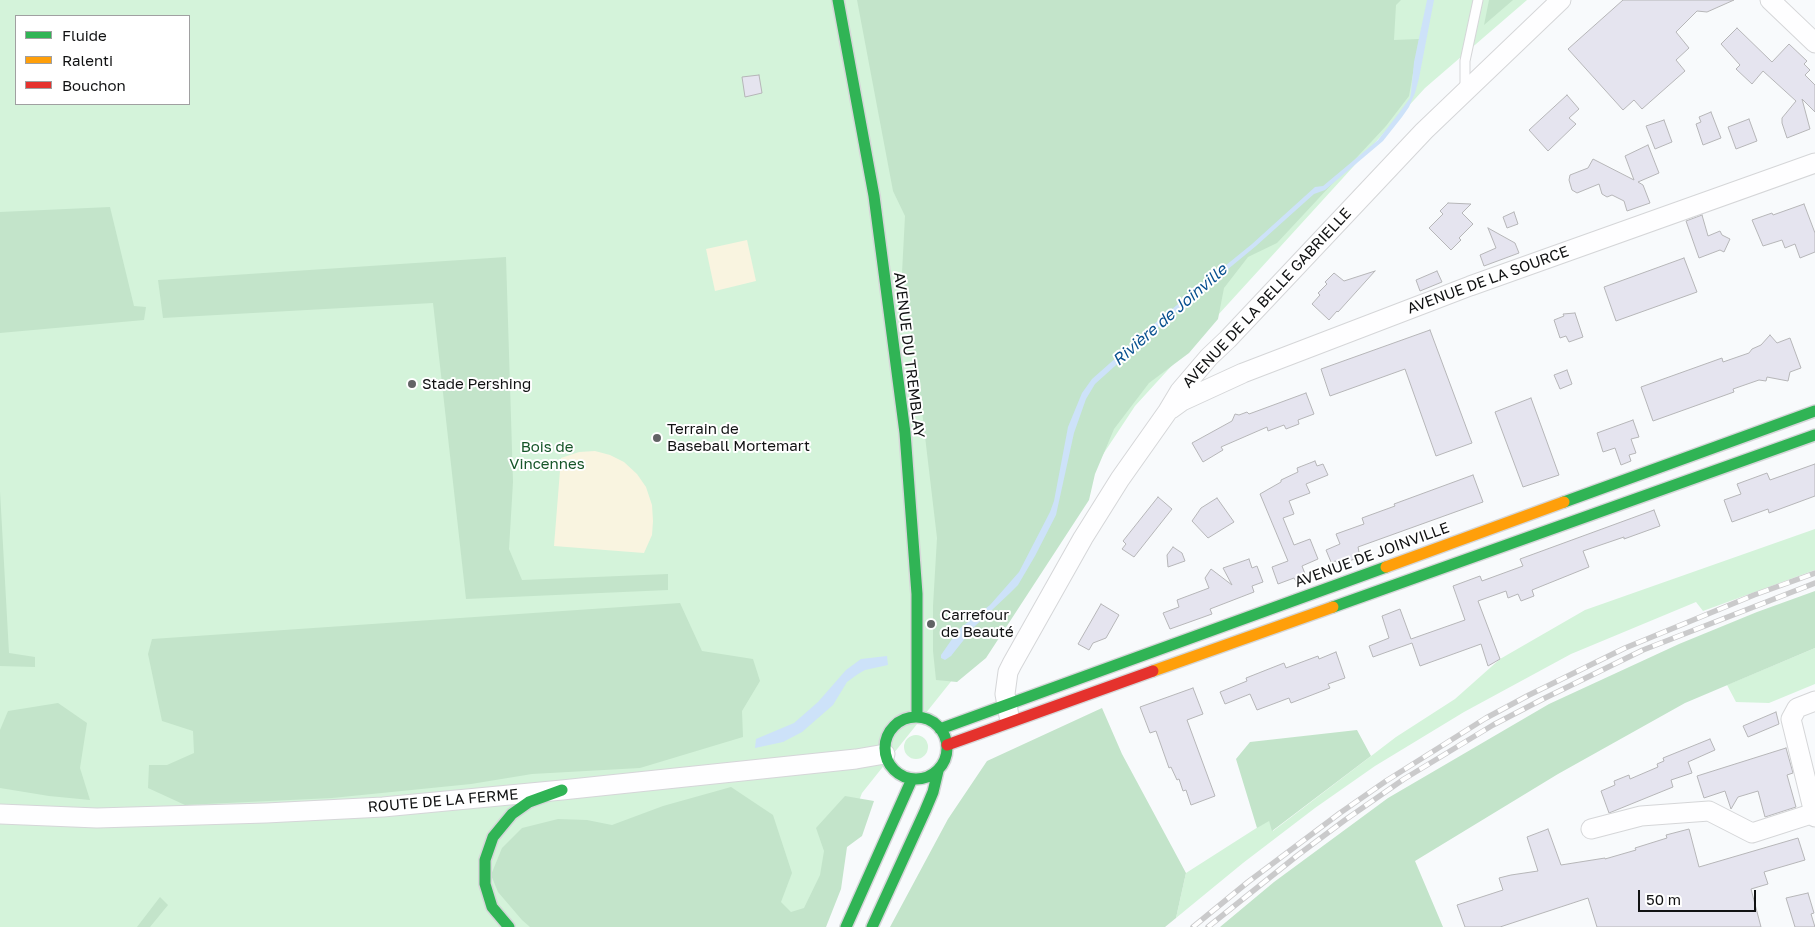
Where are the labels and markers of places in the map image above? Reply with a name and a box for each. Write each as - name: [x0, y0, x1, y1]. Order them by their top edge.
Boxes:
- place label: Stade Pershing: [422, 375, 531, 393]
- marker: Stade Pershing: [406, 378, 418, 390]
- place label: Terrain de Baseball Mortemart: [667, 420, 810, 455]
- marker: Terrain de Baseball Mortemart: [651, 432, 663, 444]
- place label: Carrefour de Beauté: [941, 606, 1014, 641]
- marker: Carrefour de Beauté: [925, 618, 937, 630]

